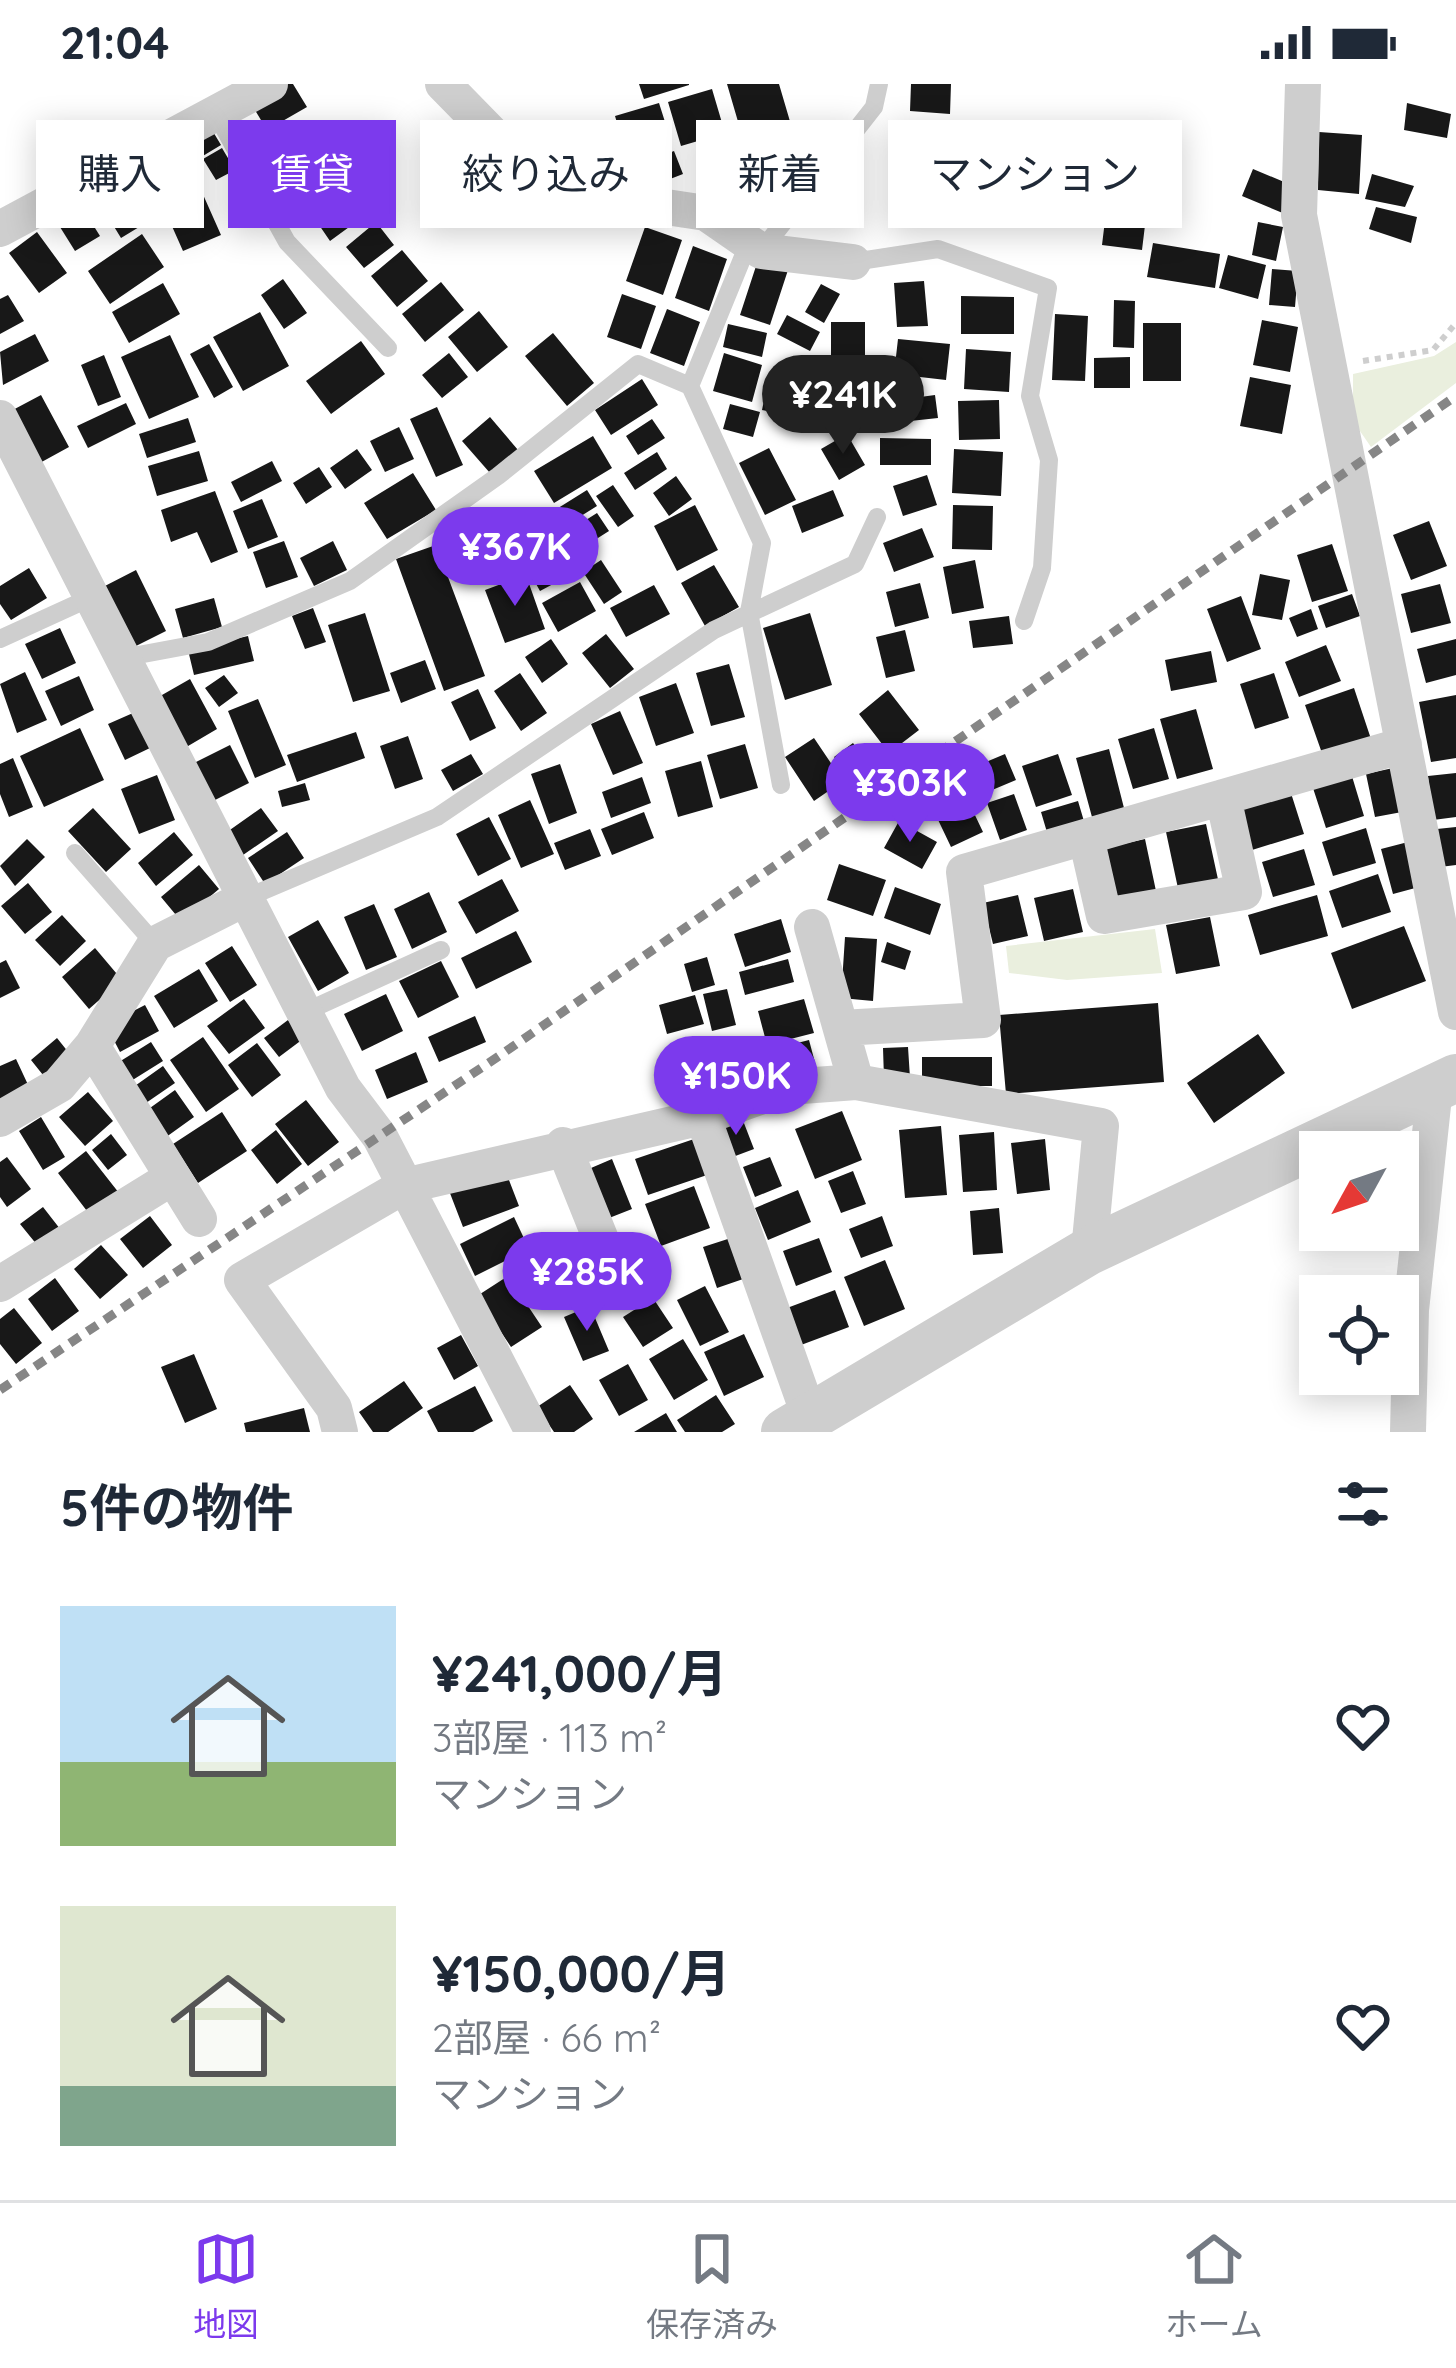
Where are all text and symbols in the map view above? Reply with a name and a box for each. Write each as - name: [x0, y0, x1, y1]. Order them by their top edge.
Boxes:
- text: 21:04: [60, 14, 170, 70]
- chip: 購入: [36, 120, 204, 228]
- chip: 賃貸: [228, 120, 396, 228]
- chip: 絞り込み: [420, 120, 672, 228]
- chip: 新着: [696, 120, 864, 228]
- chip: マンション: [888, 120, 1182, 228]
- pin: ¥241K: [759, 355, 927, 457]
- text: ¥241K: [789, 369, 897, 418]
- pin: ¥367K: [431, 507, 599, 609]
- text: ¥367K: [459, 521, 571, 570]
- pin: ¥303K: [826, 743, 994, 845]
- text: ¥303K: [853, 757, 967, 806]
- pin: ¥150K: [652, 1036, 820, 1138]
- text: ¥150K: [681, 1050, 791, 1099]
- north arrow: [1299, 1131, 1419, 1251]
- map controls: [1299, 1131, 1419, 1395]
- pin: ¥285K: [503, 1232, 671, 1334]
- text: ¥285K: [530, 1246, 644, 1295]
- button: locate: [1299, 1275, 1419, 1395]
- icon: filters: [1330, 1471, 1396, 1537]
- text: 5件の物件: [60, 1475, 293, 1539]
- text: ¥241,000/月: [432, 1641, 728, 1705]
- icon: home: [156, 1654, 300, 1798]
- icon: heart: [1330, 1693, 1396, 1759]
- text: 3部屋 · 113 m²: [432, 1713, 667, 1762]
- text: マンション: [432, 1769, 627, 1818]
- text: ¥150,000/月: [432, 1941, 731, 2005]
- icon: home: [156, 1954, 300, 2098]
- icon: heart: [1330, 1993, 1396, 2059]
- text: 2部屋 · 66 m²: [432, 2013, 661, 2062]
- text: マンション: [432, 2069, 627, 2118]
- tab: 地図: [193, 2226, 259, 2346]
- tab: 保存済み: [646, 2226, 778, 2346]
- tab: ホーム: [1165, 2226, 1263, 2346]

